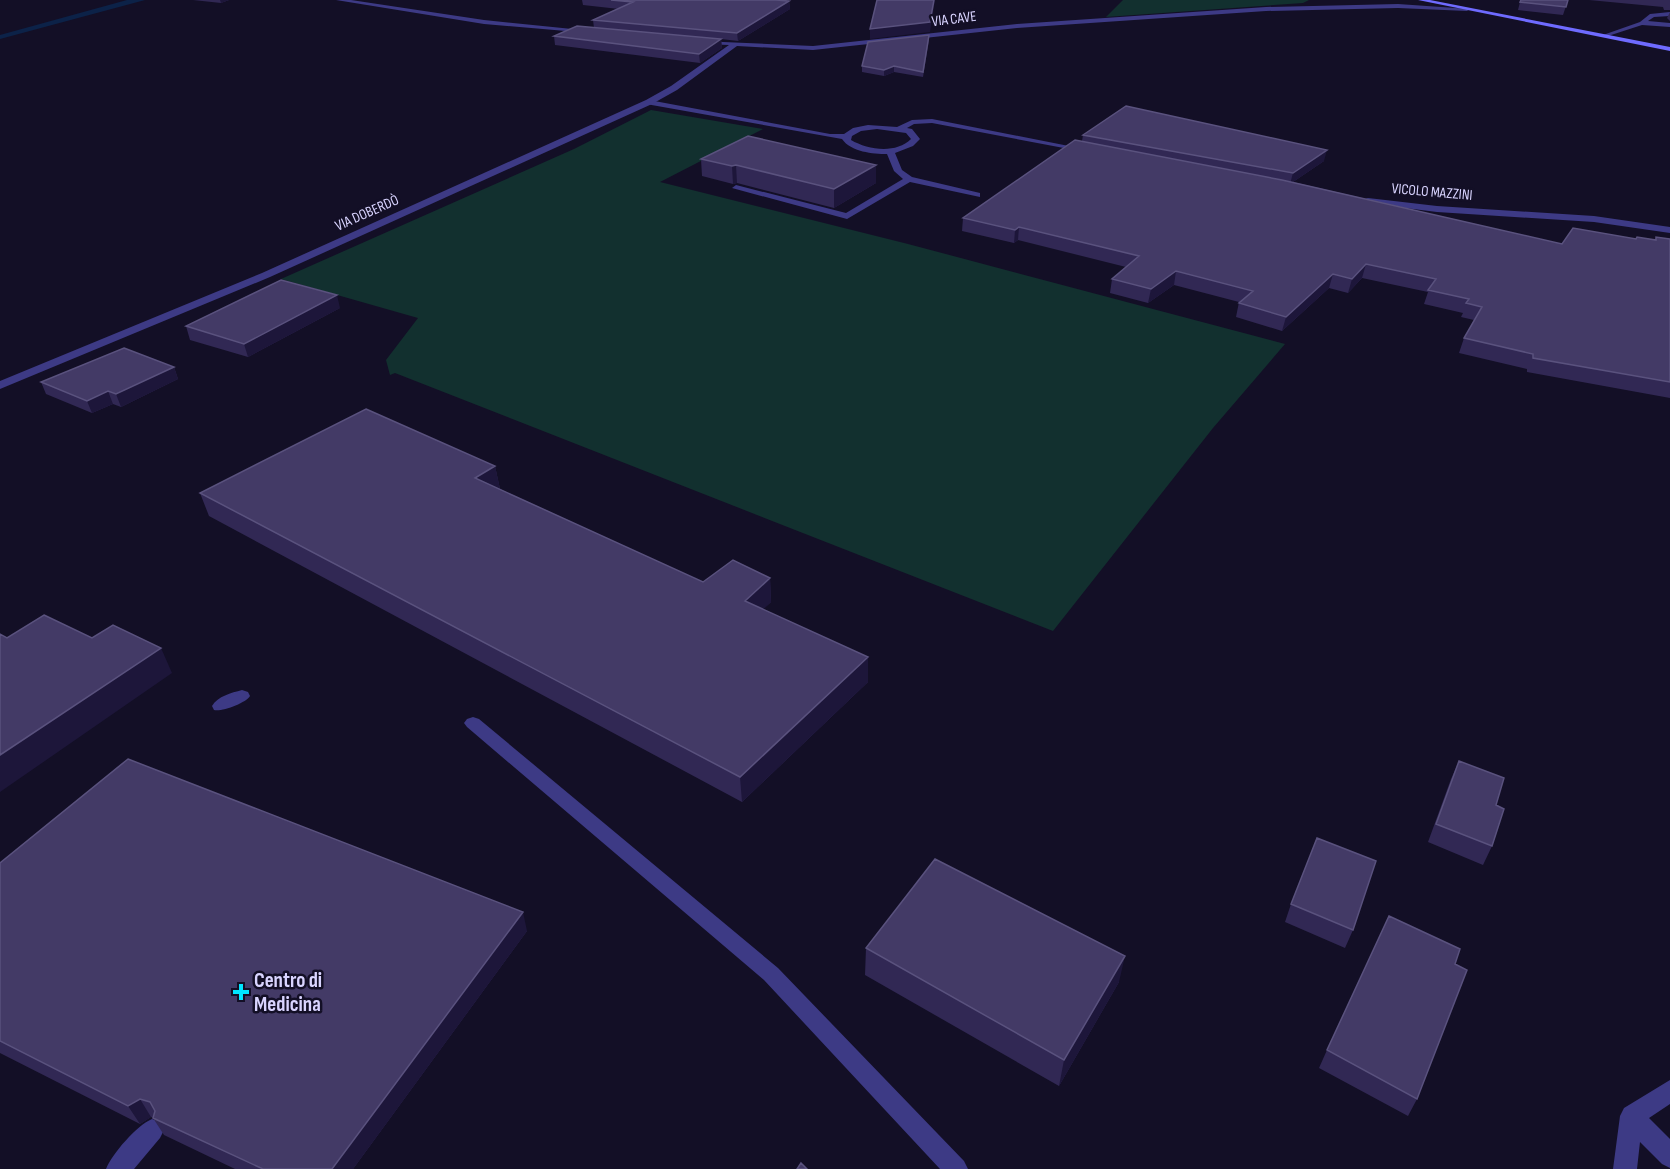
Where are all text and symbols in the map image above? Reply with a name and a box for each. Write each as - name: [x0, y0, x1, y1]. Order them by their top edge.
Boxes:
- street label: VIA CAVE: [931, 7, 977, 31]
- street label: VICOLO MAZZINI: [1391, 179, 1473, 205]
- street label: VIA DOBERDÒ: [332, 191, 402, 235]
- place label: Centro di Medicina: [254, 968, 322, 1017]
- marker: Centro di Medicina: [232, 983, 250, 1001]

